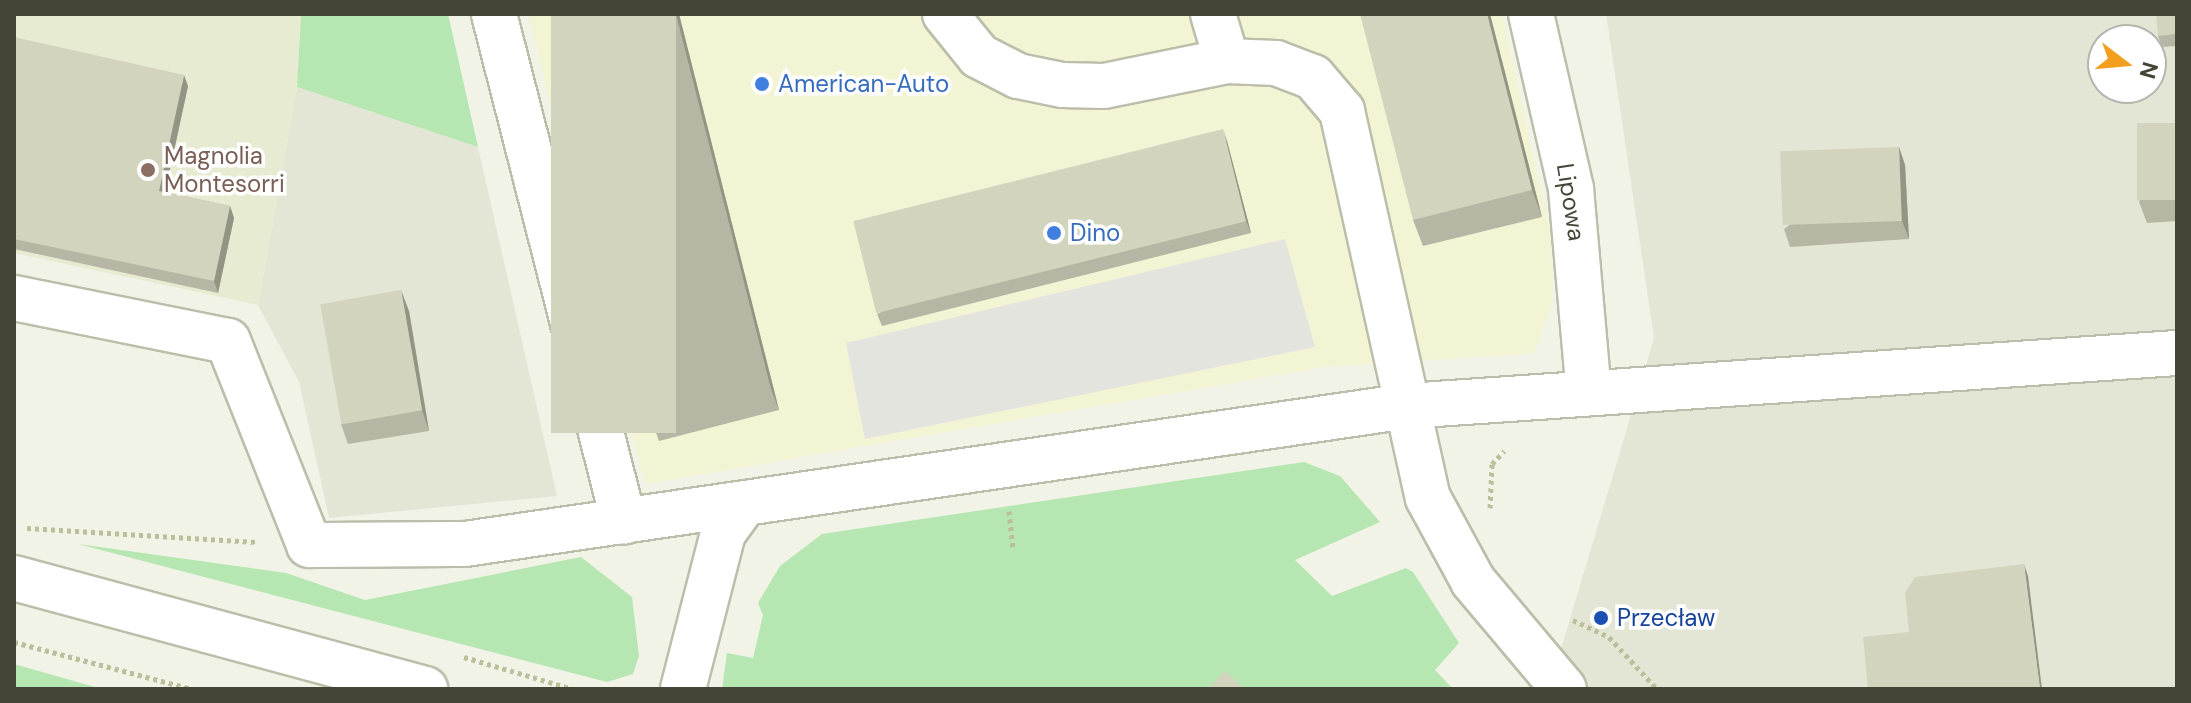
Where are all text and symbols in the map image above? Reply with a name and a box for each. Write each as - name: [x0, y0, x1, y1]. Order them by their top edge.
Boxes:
- north arrow: [2087, 24, 2167, 104]
- text: N: [2132, 58, 2165, 82]
- place label: American-Auto: [778, 70, 949, 98]
- marker: American-Auto: [753, 75, 771, 93]
- place label: Magnolia Montesorri: [164, 142, 285, 198]
- marker: Magnolia Montesorri: [139, 161, 157, 179]
- street label: Lipowa: [1551, 161, 1591, 243]
- place label: Dino: [1070, 219, 1120, 247]
- marker: Dino: [1045, 224, 1063, 242]
- place label: Przecław: [1617, 604, 1715, 632]
- marker: Przecław: [1592, 609, 1610, 627]

